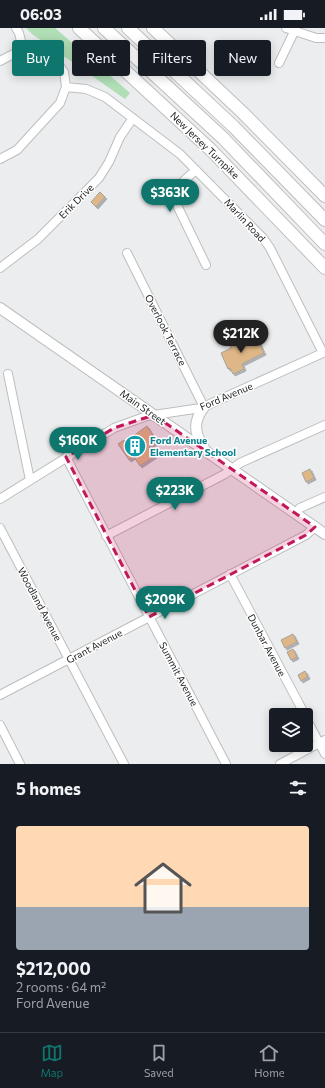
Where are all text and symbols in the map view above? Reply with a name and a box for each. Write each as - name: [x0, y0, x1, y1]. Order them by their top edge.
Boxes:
- text: 06:03: [20, 5, 62, 23]
- chip: Buy: [12, 40, 64, 76]
- chip: Rent: [72, 40, 130, 76]
- chip: Filters: [138, 40, 206, 76]
- chip: New: [214, 40, 271, 76]
- street label: New Jersey Turnpike: [168, 109, 242, 181]
- pin: $363K: [142, 179, 198, 213]
- street label: Erik Drive: [56, 181, 96, 221]
- text: $363K: [150, 184, 190, 200]
- street label: Marlin Road: [222, 196, 268, 244]
- street label: Overlook Terrace: [143, 292, 189, 368]
- pin: $212K: [213, 320, 269, 354]
- text: $212K: [222, 325, 260, 341]
- street label: Ford Avenue: [198, 379, 254, 413]
- street label: Main Street: [118, 387, 168, 427]
- pin: $160K: [50, 427, 106, 461]
- text: $160K: [58, 432, 98, 448]
- building icon: Ford Avenue Elementary School: [122, 433, 148, 459]
- place label: Ford Avenue Elementary School: [150, 434, 236, 458]
- pin: $223K: [147, 477, 203, 511]
- text: $223K: [156, 482, 194, 498]
- street label: Woodland Avenue: [16, 565, 64, 643]
- pin: $209K: [137, 586, 193, 620]
- text: $209K: [145, 591, 185, 607]
- street label: Dunbar Avenue: [245, 612, 289, 678]
- street label: Grant Avenue: [64, 626, 124, 666]
- street label: Summit Avenue: [157, 640, 201, 708]
- map controls: [269, 708, 313, 752]
- button: layers: [269, 708, 313, 752]
- icon: filters: [287, 777, 309, 799]
- text: 5 homes: [16, 778, 81, 799]
- icon: home: [127, 852, 199, 924]
- text: $212,000: [16, 958, 91, 979]
- text: 2 rooms · 64 m²: [16, 979, 106, 995]
- text: Ford Avenue: [16, 995, 89, 1011]
- tab: Map: [40, 1042, 63, 1079]
- tab: Saved: [144, 1042, 174, 1079]
- tab: Home: [254, 1042, 285, 1079]

